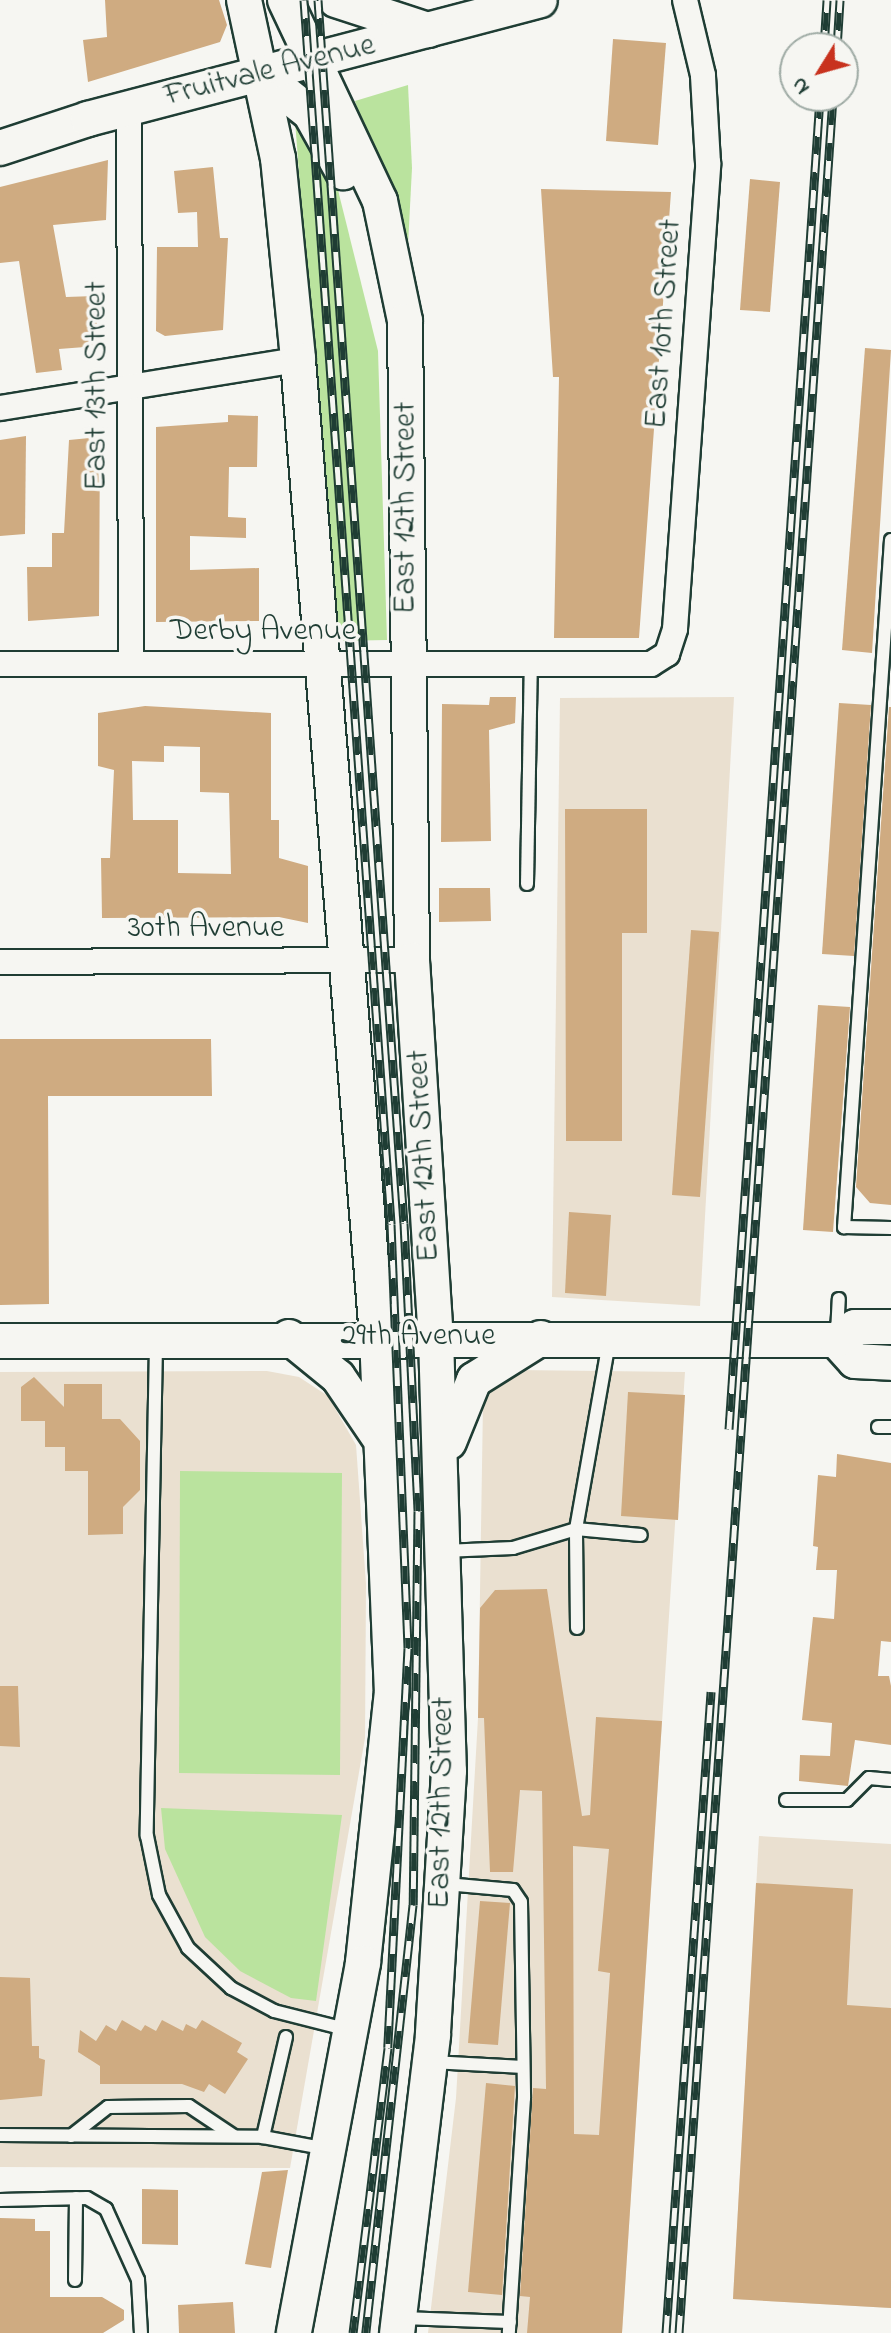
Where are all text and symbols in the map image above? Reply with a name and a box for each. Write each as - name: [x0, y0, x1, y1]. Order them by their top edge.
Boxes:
- street label: Fruitvale Avenue: [161, 27, 379, 117]
- north arrow: [779, 32, 859, 112]
- text: N: [784, 70, 819, 101]
- street label: East 10th Street: [639, 218, 691, 430]
- street label: East 13th Street: [79, 281, 117, 491]
- street label: East 12th Street: [388, 402, 426, 614]
- street label: Derby Avenue: [170, 613, 356, 651]
- street label: 30th Avenue: [128, 910, 284, 948]
- street label: East 12th Street: [400, 1049, 450, 1263]
- street label: 29th Avenue: [340, 1318, 496, 1356]
- street label: East 12th Street: [422, 1696, 464, 1910]

